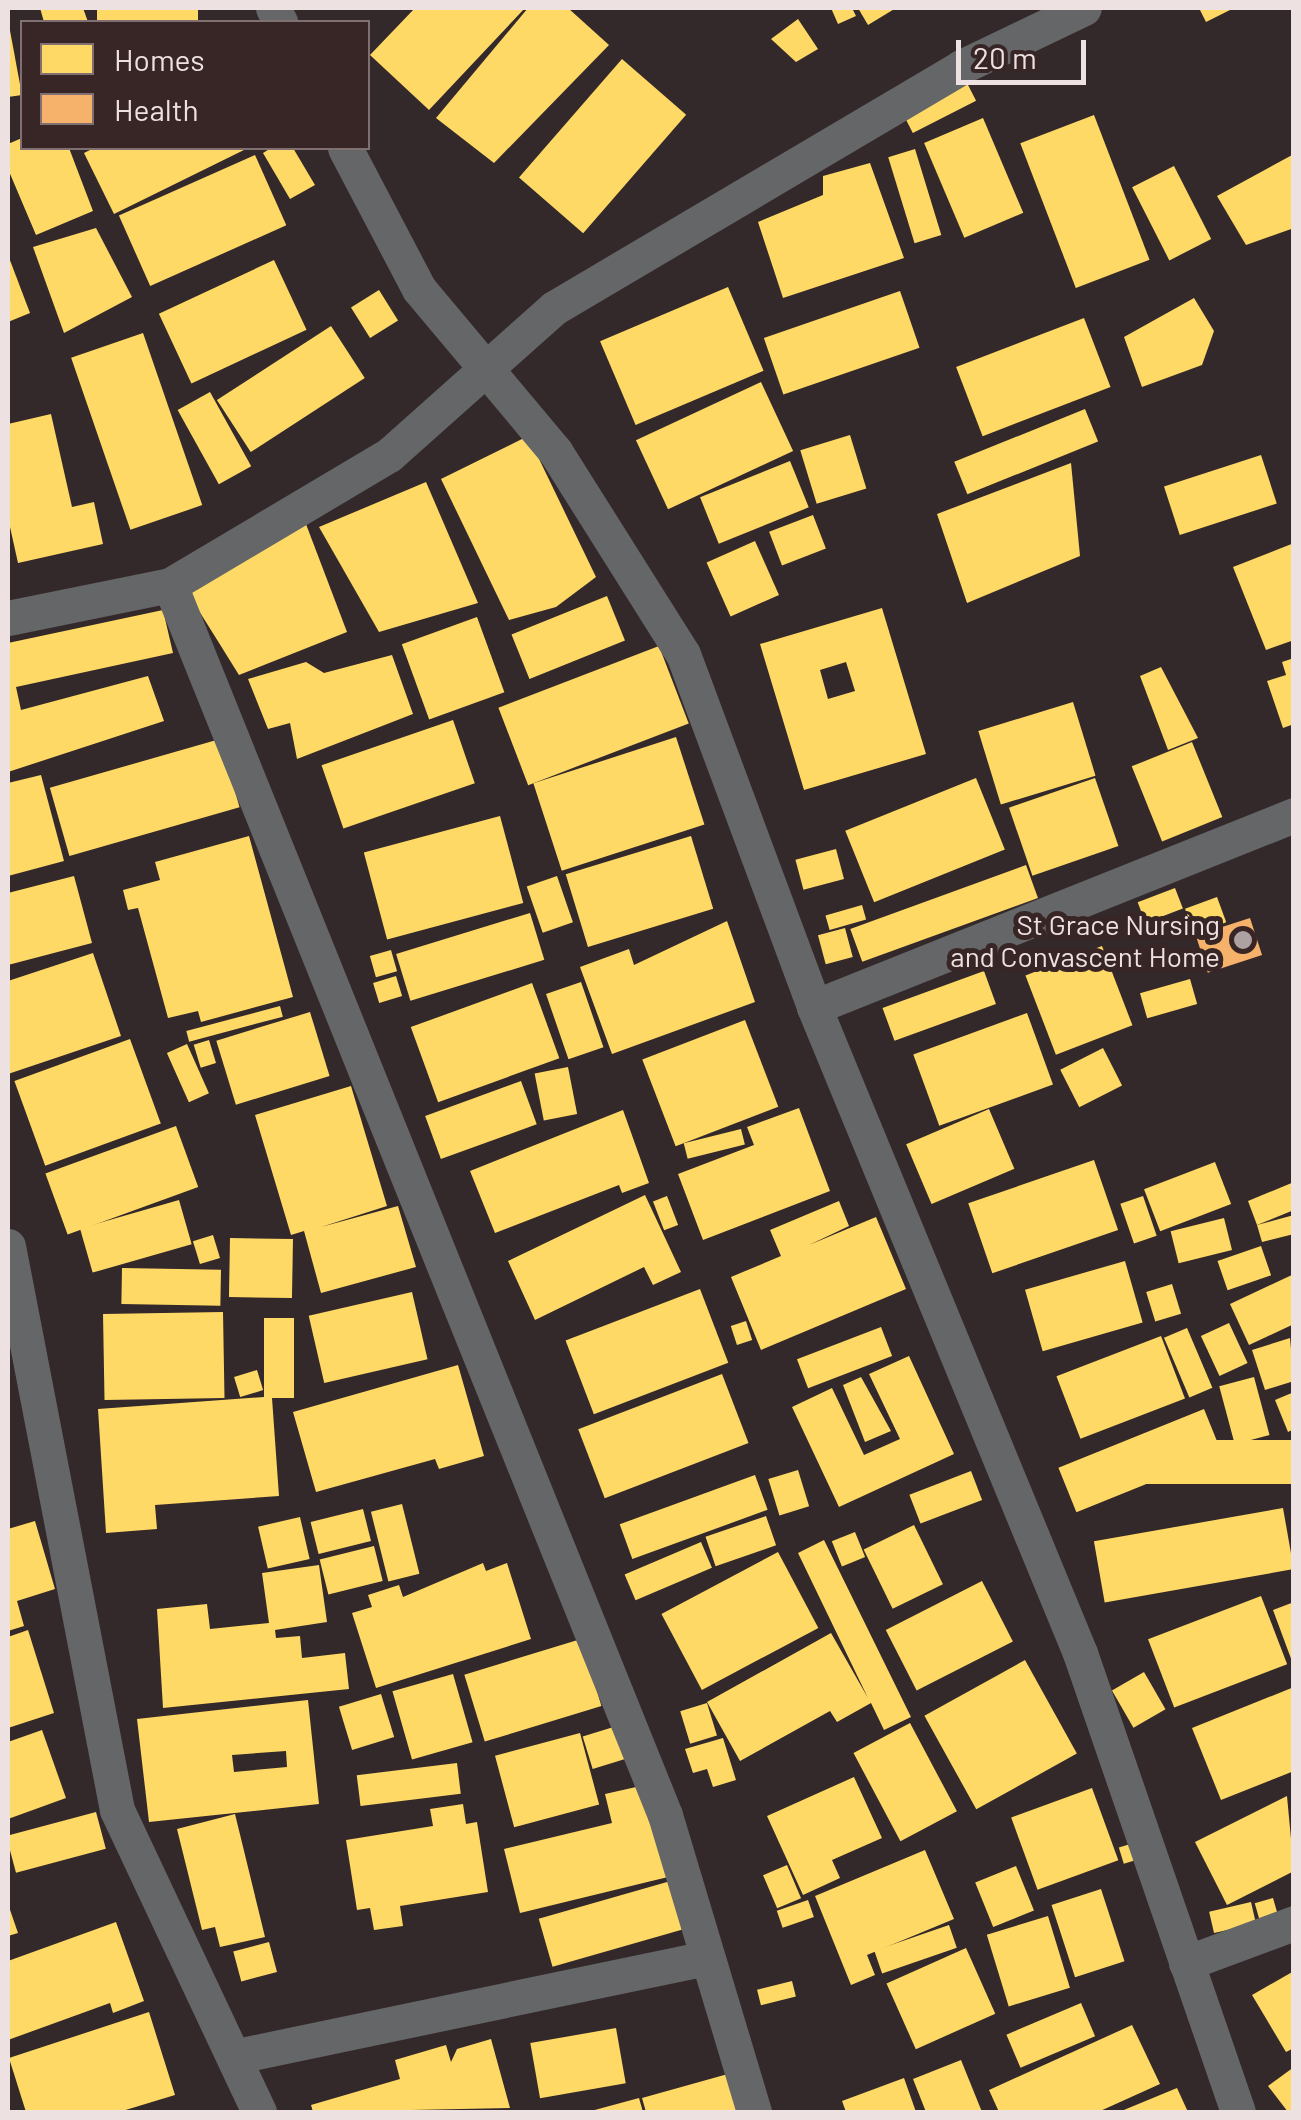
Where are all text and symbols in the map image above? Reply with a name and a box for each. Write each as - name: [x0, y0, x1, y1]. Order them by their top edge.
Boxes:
- legend: [20, 20, 370, 150]
- scale bar: [961, 20, 1091, 82]
- text: 20 m: [973, 39, 1037, 75]
- text: Homes: [114, 41, 205, 77]
- text: Health: [114, 91, 199, 127]
- place label: St Grace Nursing and Convascent Home: [950, 907, 1220, 973]
- marker: St Grace Nursing and Convascent Home: [1230, 927, 1256, 953]

